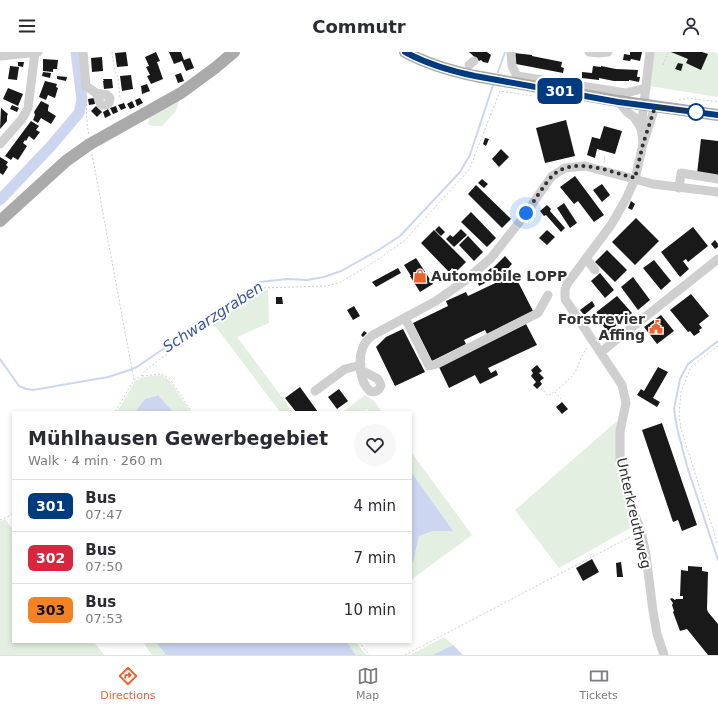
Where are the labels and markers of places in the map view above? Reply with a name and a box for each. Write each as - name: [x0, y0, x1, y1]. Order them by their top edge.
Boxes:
- unlabelled marker: [687, 103, 705, 121]
- shop icon: Automobile LOPP: [412, 268, 428, 284]
- place label: Automobile LOPP: [431, 268, 567, 284]
- place label: Forstrevier Affing: [558, 311, 645, 343]
- public building icon: Forstrevier Affing: [648, 319, 664, 335]

